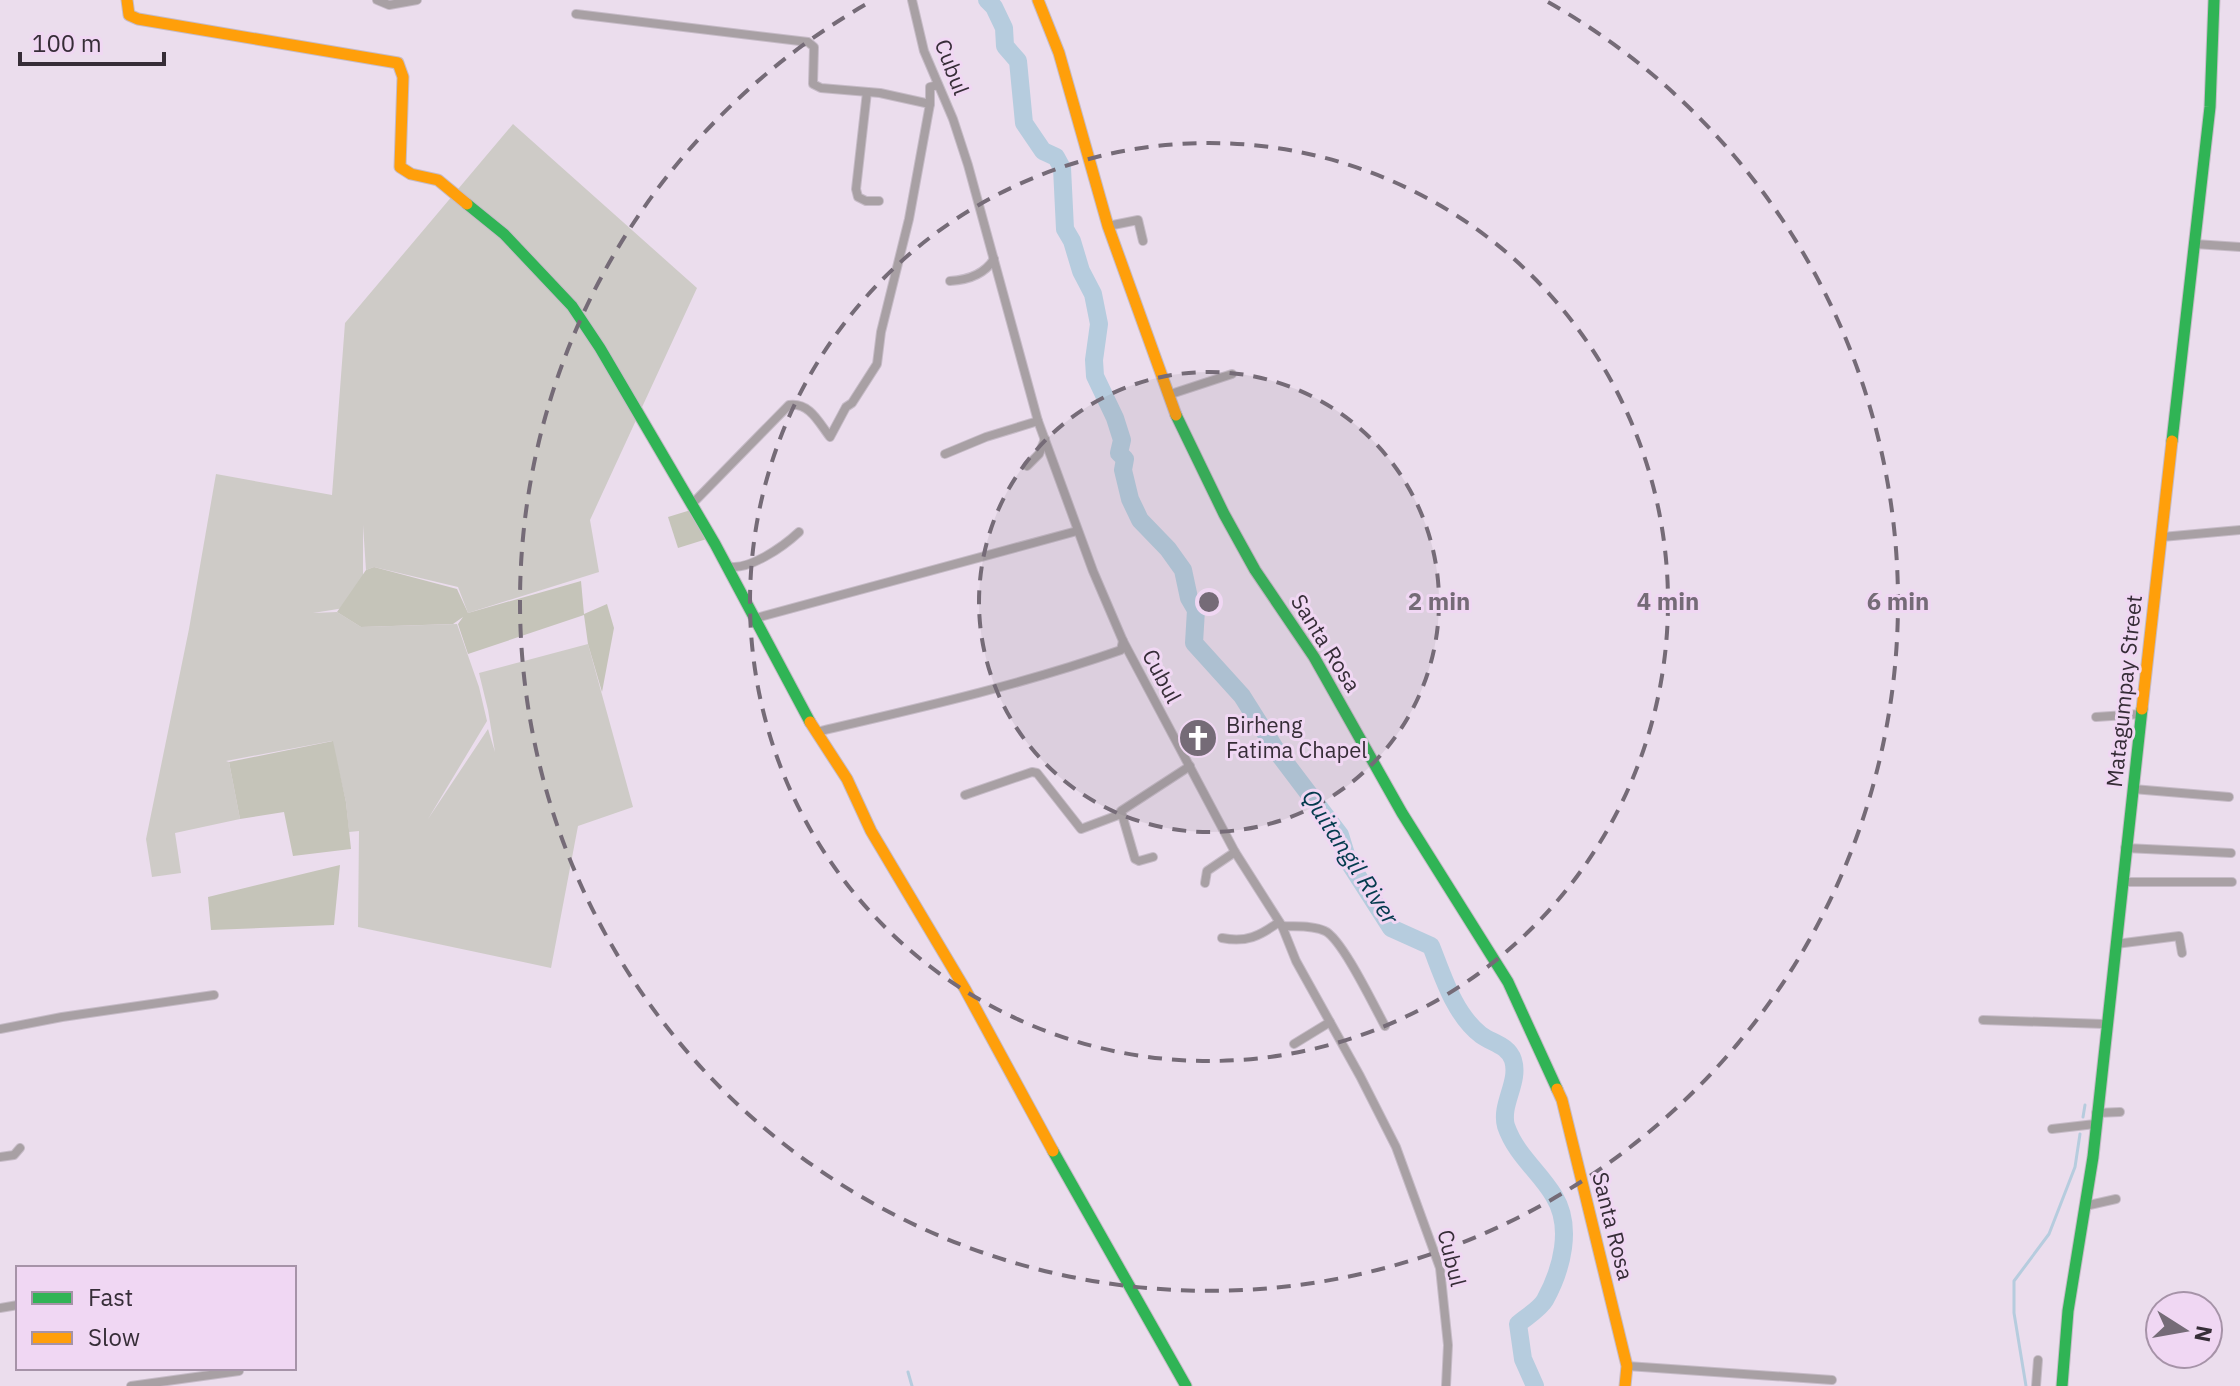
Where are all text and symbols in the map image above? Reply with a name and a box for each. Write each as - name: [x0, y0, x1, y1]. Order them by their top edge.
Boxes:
- scale bar: [20, 16, 164, 66]
- text: 100 m: [32, 27, 102, 59]
- street label: Cubul: [929, 35, 976, 99]
- text: 2 min: [1408, 585, 1470, 617]
- text: 4 min: [1637, 585, 1699, 617]
- text: 6 min: [1867, 585, 1929, 617]
- centre of rings: [1195, 588, 1223, 616]
- street label: Santa Rosa: [1285, 588, 1368, 697]
- street label: Matagumpay Street: [2099, 593, 2148, 789]
- street label: Cubul: [1136, 644, 1189, 708]
- place label: Birheng Fatima Chapel: [1226, 710, 1367, 764]
- church icon: Birheng Fatima Chapel: [1177, 717, 1219, 759]
- water label: Quitangil River: [1295, 783, 1407, 931]
- street label: Santa Rosa: [1586, 1169, 1641, 1283]
- street label: Cubul: [1431, 1227, 1474, 1289]
- legend: [16, 1266, 296, 1370]
- text: Fast: [88, 1281, 133, 1313]
- north arrow: [2144, 1290, 2224, 1370]
- text: Slow: [88, 1321, 140, 1353]
- text: N: [2188, 1323, 2220, 1345]

